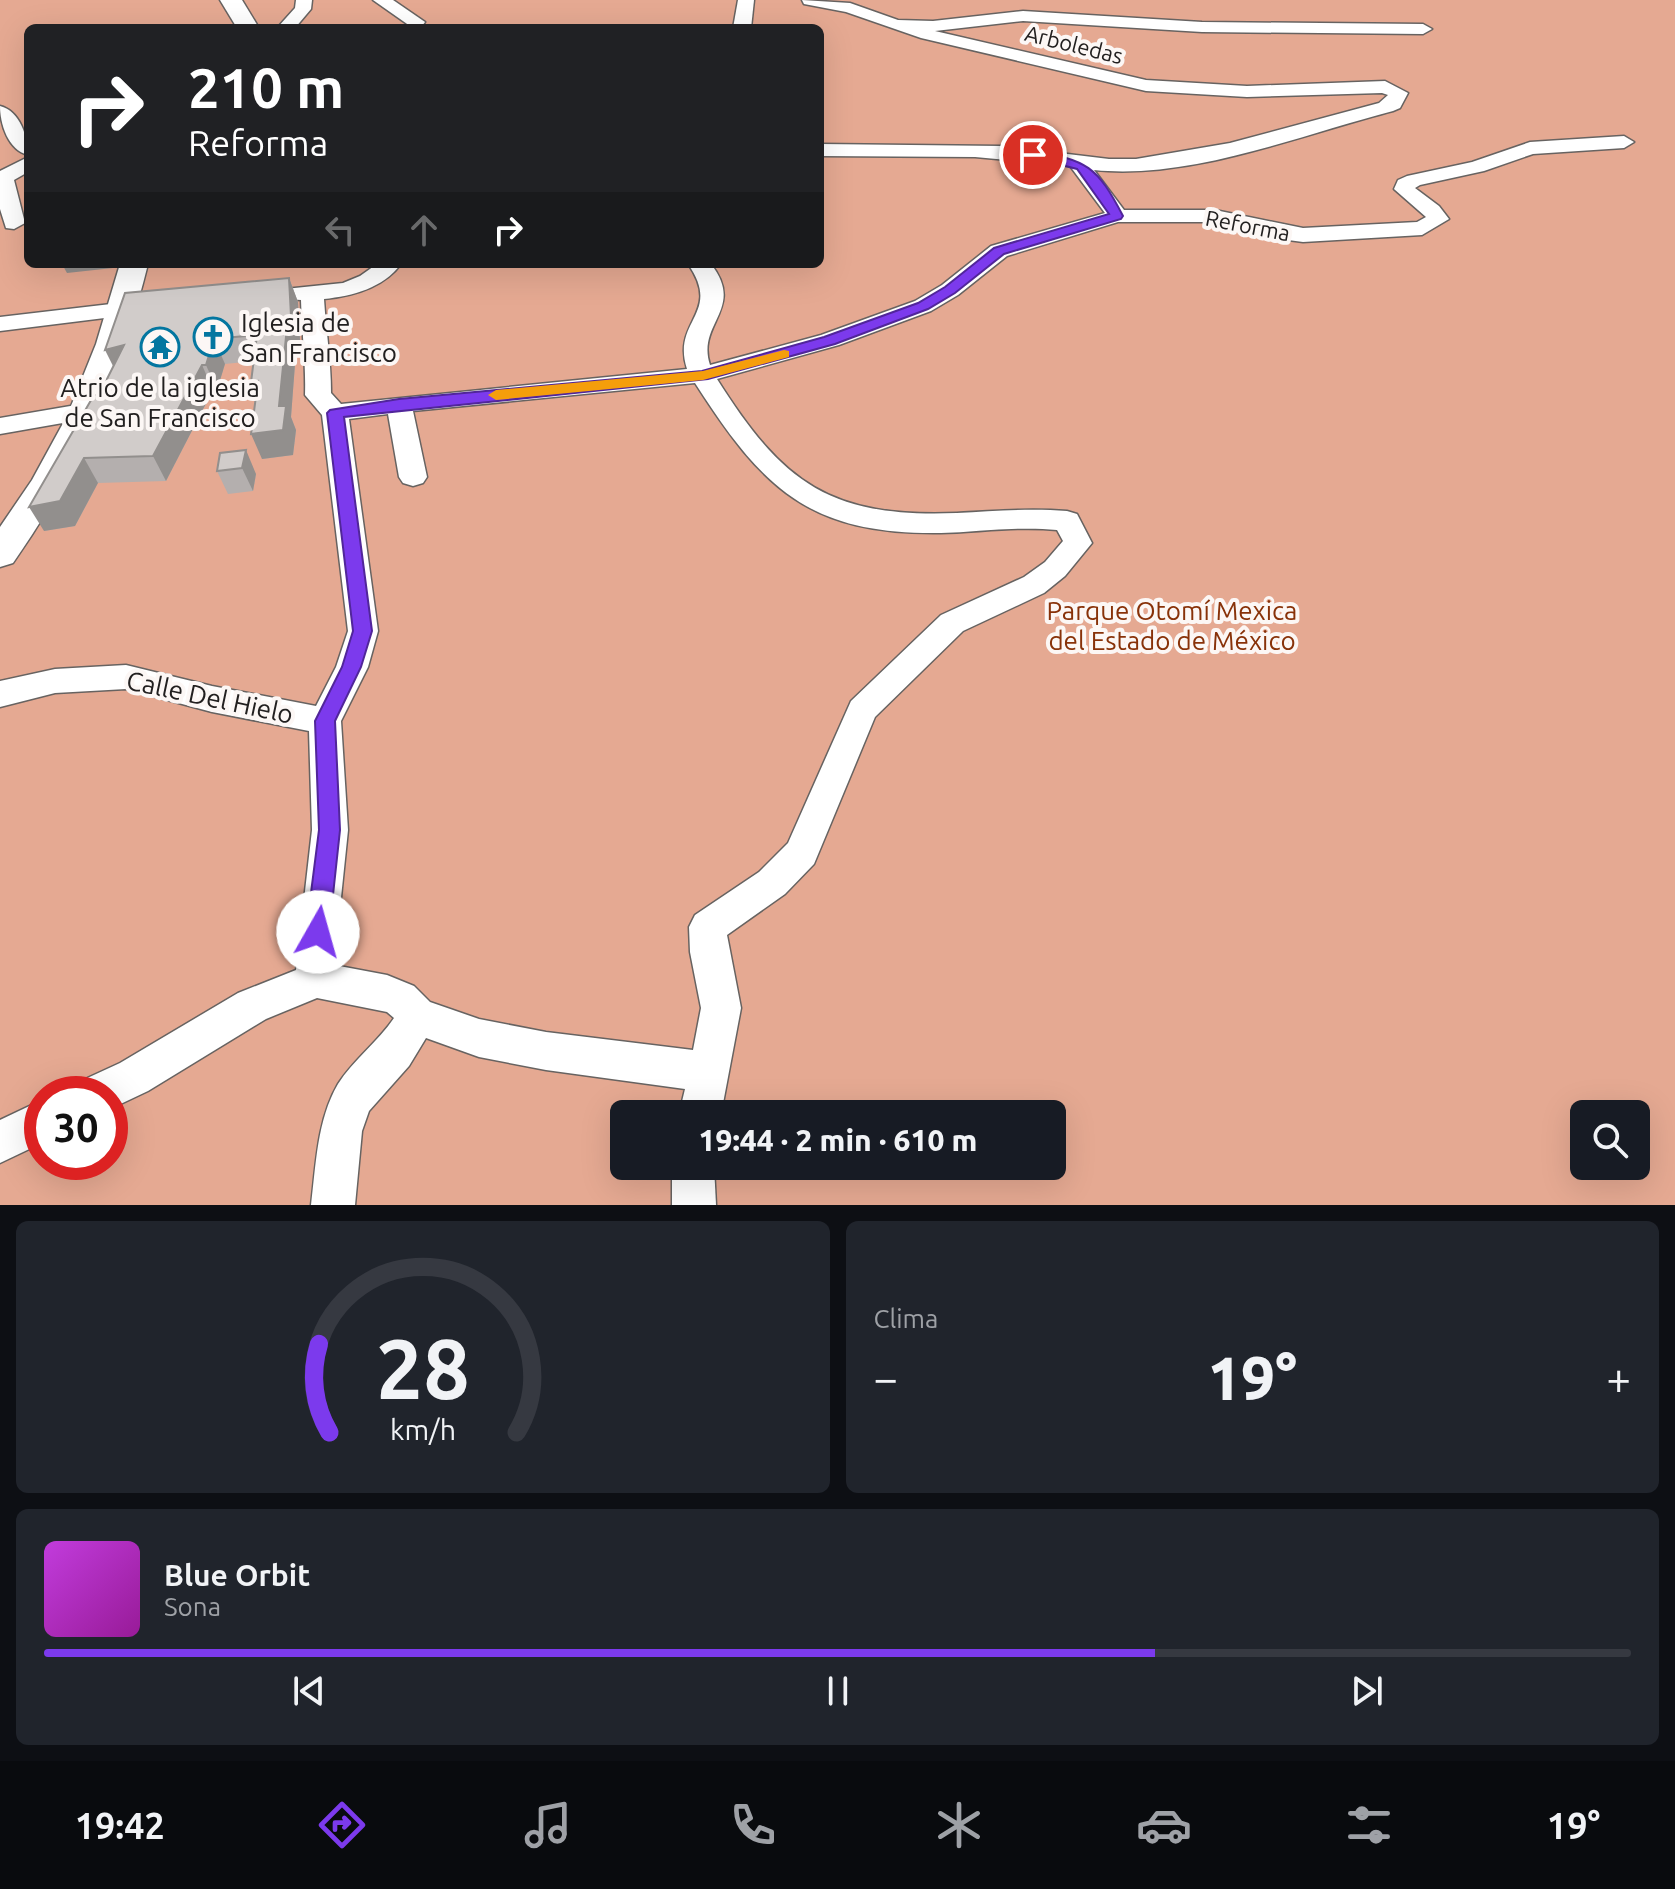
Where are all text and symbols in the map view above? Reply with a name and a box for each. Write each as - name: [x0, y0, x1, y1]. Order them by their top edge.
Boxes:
- street label: Arboledas: [1022, 20, 1126, 68]
- icon: right: [56, 56, 160, 160]
- text: 210 m: [188, 56, 344, 119]
- pin: [999, 121, 1067, 189]
- text: Reforma: [188, 122, 328, 163]
- icon: arrive: [1011, 133, 1055, 177]
- street label: Reforma: [1204, 205, 1292, 245]
- icon: left: [318, 208, 362, 252]
- icon: ahead: [402, 208, 446, 252]
- icon: right: [486, 208, 530, 252]
- place label: Iglesia de San Francisco: [241, 308, 397, 367]
- church icon: Iglesia de San Francisco: [192, 316, 234, 358]
- temple icon: Atrio de la iglesia de San Francisco: [139, 326, 181, 368]
- place label: Atrio de la iglesia de San Francisco: [60, 373, 260, 432]
- park label: Parque Otomí Mexica del Estado de México: [1047, 596, 1297, 655]
- street label: Calle Del Hielo: [124, 665, 296, 729]
- position arrow: [276, 890, 360, 974]
- speed limit sign: 30: [24, 1076, 128, 1180]
- map controls: [1570, 1100, 1650, 1180]
- button: search: [1570, 1100, 1650, 1180]
- text: 19:44 · 2 min · 610 m: [699, 1123, 977, 1157]
- text: Clima: [874, 1304, 938, 1333]
- text: 28: [376, 1321, 470, 1415]
- text: 19°: [1208, 1344, 1297, 1411]
- text: −: [874, 1353, 898, 1402]
- text: +: [1606, 1353, 1631, 1402]
- text: km/h: [390, 1413, 456, 1445]
- text: Blue Orbit: [164, 1558, 310, 1592]
- text: Sona: [164, 1592, 221, 1621]
- icon: previous: [287, 1669, 331, 1713]
- icon: pause: [816, 1669, 860, 1713]
- icon: next: [1345, 1669, 1389, 1713]
- icon: directions: [314, 1797, 370, 1853]
- icon: music: [520, 1797, 576, 1853]
- icon: phone: [725, 1797, 781, 1853]
- icon: climate: [931, 1797, 987, 1853]
- icon: car: [1136, 1797, 1192, 1853]
- icon: filters: [1341, 1797, 1397, 1853]
- text: 19:42: [75, 1805, 165, 1846]
- text: 19°: [1547, 1805, 1600, 1846]

